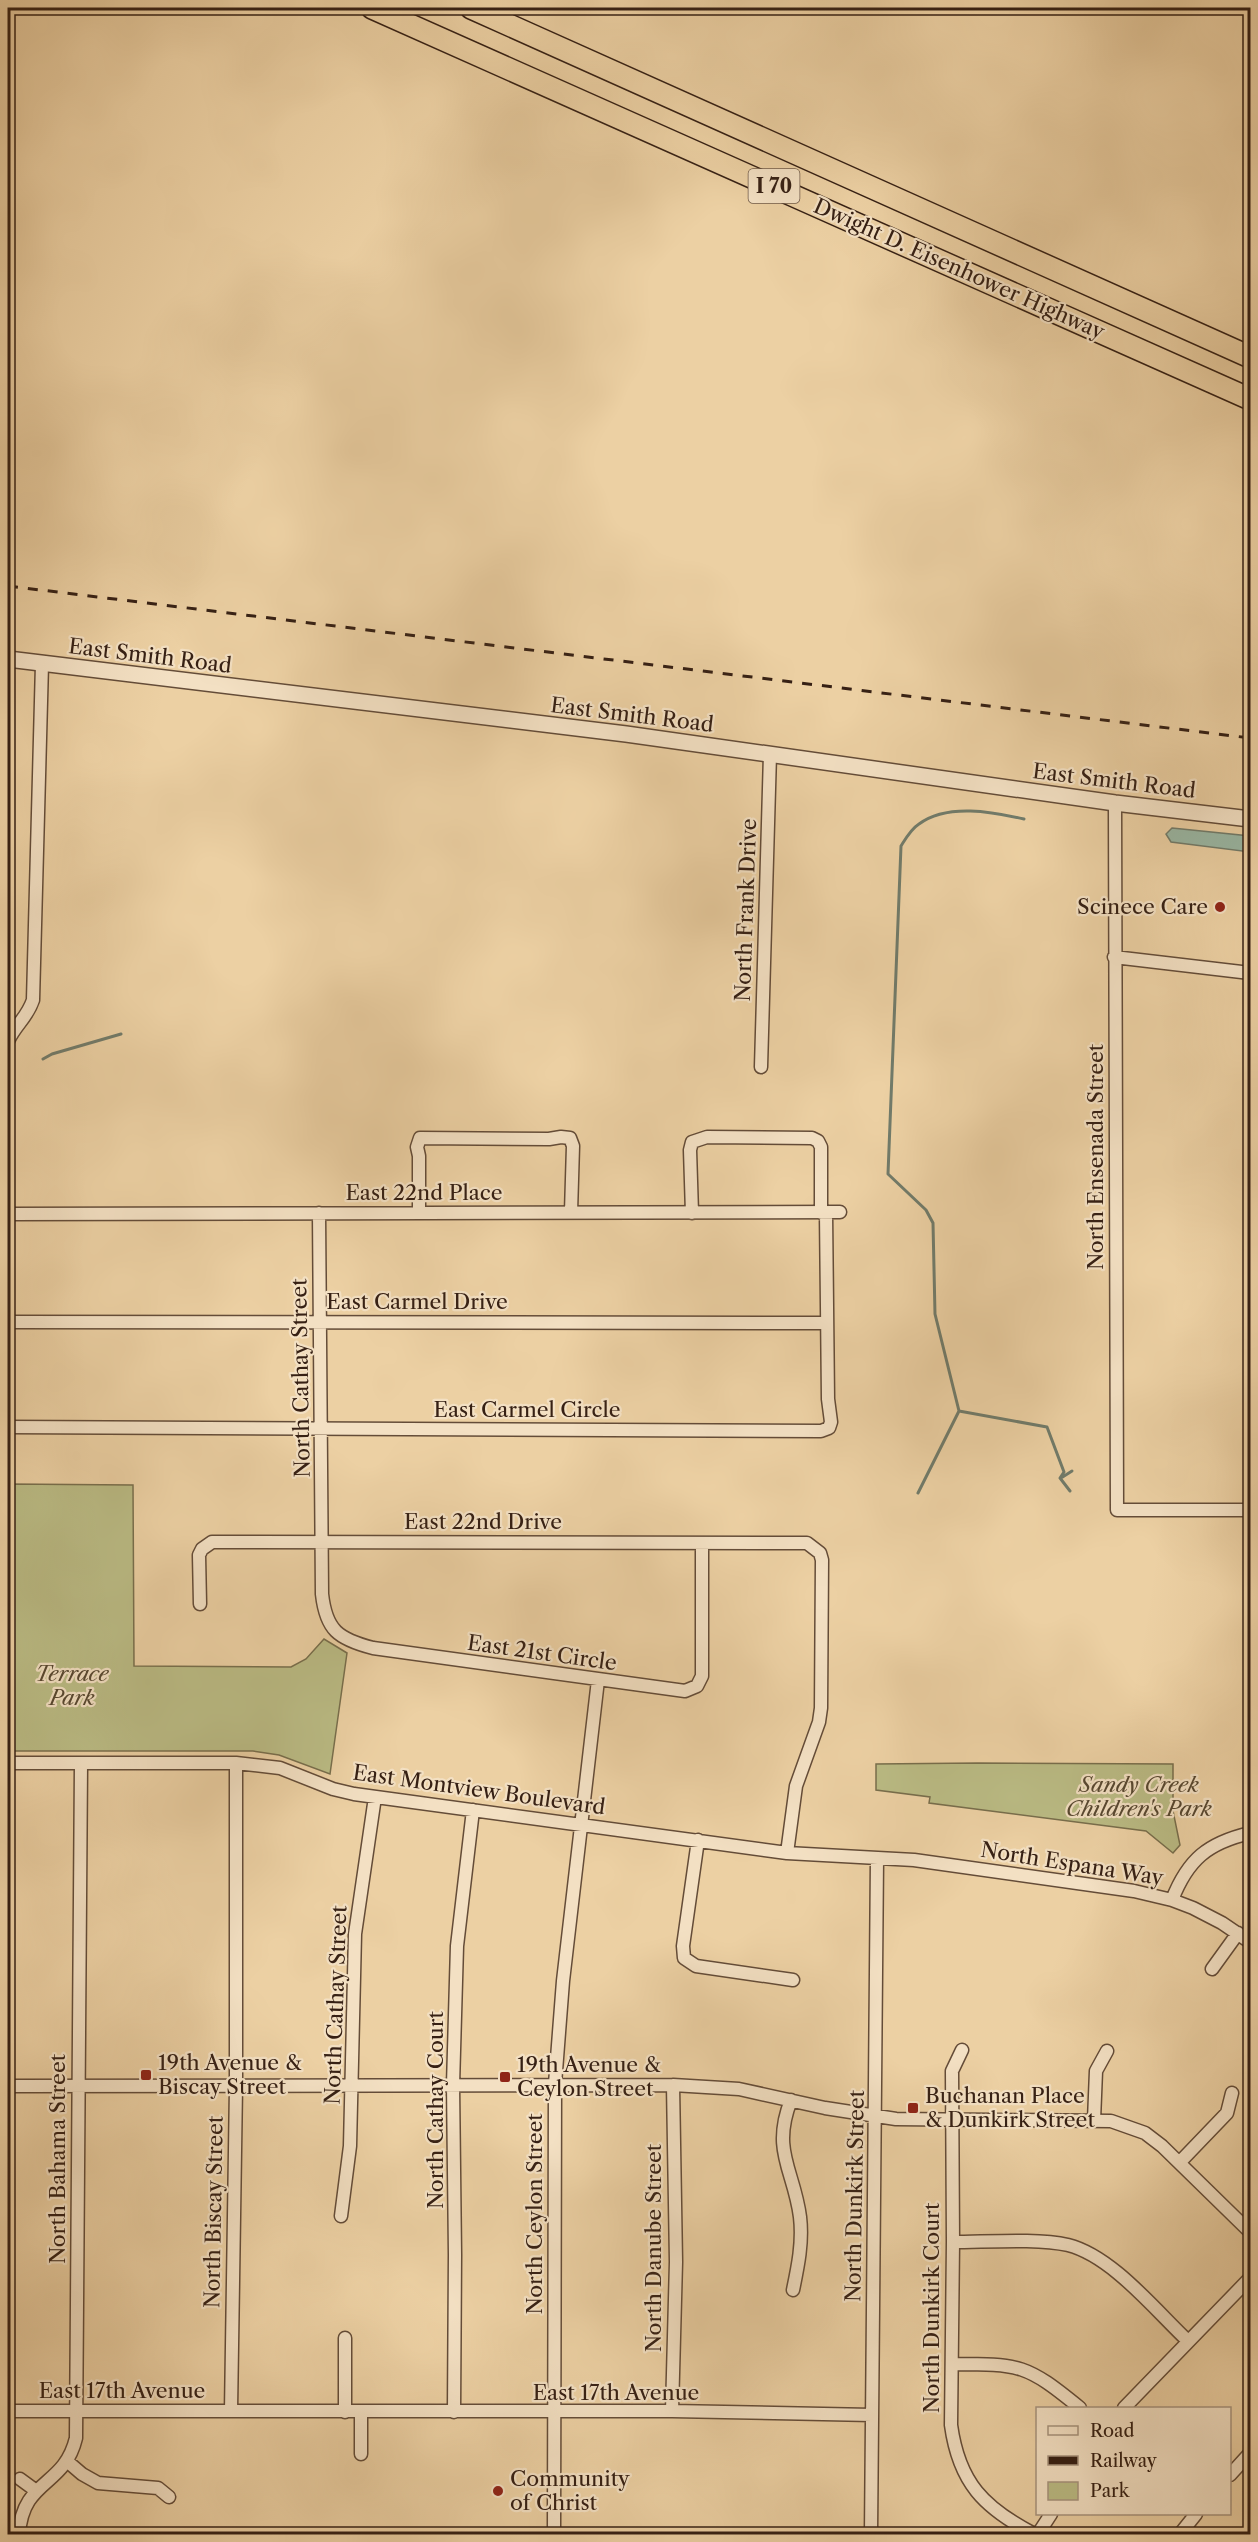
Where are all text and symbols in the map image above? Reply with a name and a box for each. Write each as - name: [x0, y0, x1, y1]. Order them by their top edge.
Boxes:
- road number: I 70: [748, 169, 800, 203]
- street label: Dwight D. Eisenhower Highway: [810, 193, 1109, 344]
- street label: East Smith Road: [67, 633, 233, 678]
- street label: East Smith Road: [549, 692, 715, 737]
- street label: East Smith Road: [1031, 758, 1197, 803]
- street label: North Frank Drive: [730, 818, 761, 1002]
- place label: Scinece Care: [1077, 894, 1208, 919]
- marker: Scinece Care: [1213, 900, 1227, 914]
- street label: North Ensenada Street: [1083, 1043, 1108, 1270]
- street label: East 22nd Place: [345, 1180, 503, 1205]
- street label: North Cathay Street: [286, 1278, 315, 1478]
- street label: East Carmel Drive: [326, 1289, 508, 1314]
- street label: East Carmel Circle: [433, 1397, 621, 1422]
- street label: East 22nd Drive: [404, 1509, 562, 1534]
- street label: East 21st Circle: [466, 1630, 618, 1675]
- park label: Terrace Park: [35, 1661, 109, 1710]
- street label: East Montview Boulevard: [351, 1759, 607, 1820]
- park label: Sandy Creek Children's Park: [1066, 1772, 1212, 1821]
- street label: North Espana Way: [979, 1837, 1165, 1890]
- street label: North Cathay Street: [320, 1904, 351, 2105]
- street label: North Cathay Court: [423, 2010, 448, 2209]
- place label: 19th Avenue & Biscay Street: [158, 2050, 302, 2099]
- place label: 19th Avenue & Ceylon Street: [517, 2052, 661, 2101]
- street label: North Bahama Street: [45, 2053, 70, 2264]
- marker: 19th Avenue & Biscay Street: [139, 2068, 153, 2082]
- marker: 19th Avenue & Ceylon Street: [498, 2070, 512, 2084]
- place label: Buchanan Place & Dunkirk Street: [925, 2083, 1095, 2132]
- street label: North Dunkirk Street: [840, 2089, 869, 2302]
- marker: Buchanan Place & Dunkirk Street: [906, 2101, 920, 2115]
- street label: North Ceylon Street: [522, 2113, 547, 2315]
- street label: North Biscay Street: [199, 2115, 228, 2308]
- street label: North Danube Street: [641, 2143, 666, 2352]
- street label: North Dunkirk Court: [919, 2202, 944, 2413]
- street label: East 17th Avenue: [39, 2378, 205, 2403]
- street label: East 17th Avenue: [533, 2380, 699, 2405]
- legend: [1036, 2407, 1231, 2515]
- text: Road: [1090, 2420, 1135, 2442]
- text: Railway: [1090, 2450, 1158, 2472]
- place label: Community of Christ: [510, 2466, 630, 2515]
- text: Park: [1090, 2480, 1131, 2502]
- marker: Community of Christ: [491, 2484, 505, 2498]

